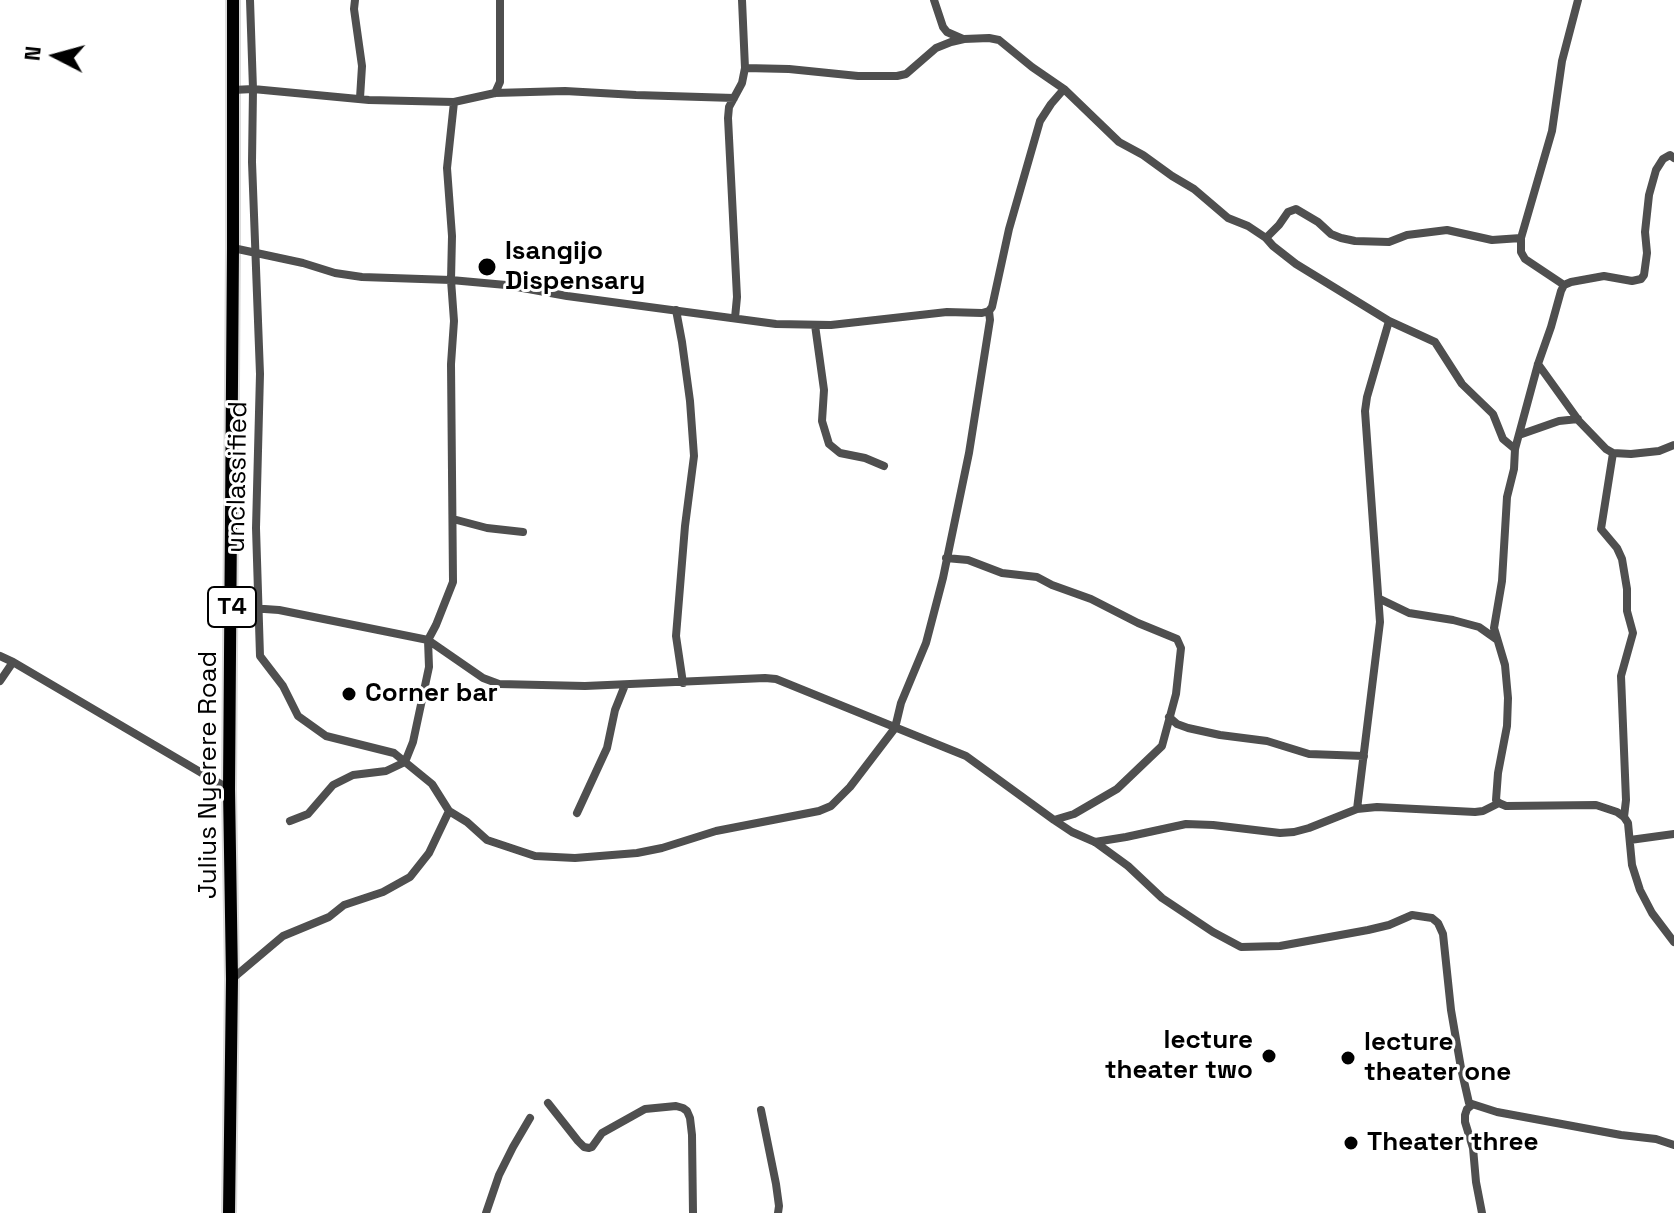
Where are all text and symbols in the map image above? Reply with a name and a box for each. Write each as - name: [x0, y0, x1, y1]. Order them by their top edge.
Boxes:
- north arrow: [16, 16, 96, 96]
- text: N: [17, 45, 47, 62]
- place label: Isangijo Dispensary: [505, 236, 645, 298]
- marker: Isangijo Dispensary: [476, 256, 498, 278]
- street label: unclassified: [221, 401, 255, 553]
- road number: T4: [208, 587, 256, 627]
- street label: Julius Nyerere Road: [193, 651, 225, 899]
- place label: Corner bar: [365, 678, 498, 710]
- marker: Corner bar: [340, 685, 358, 703]
- place label: lecture theater two: [1105, 1025, 1253, 1086]
- place label: lecture theater one: [1364, 1027, 1511, 1088]
- marker: lecture theater two: [1260, 1047, 1278, 1065]
- marker: lecture theater one: [1339, 1049, 1357, 1067]
- place label: Theater three: [1367, 1127, 1538, 1159]
- marker: Theater three: [1342, 1134, 1360, 1152]

